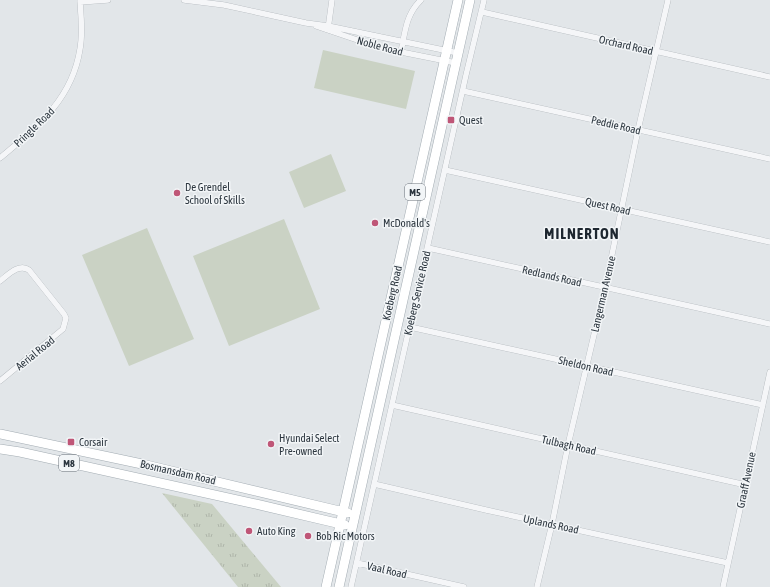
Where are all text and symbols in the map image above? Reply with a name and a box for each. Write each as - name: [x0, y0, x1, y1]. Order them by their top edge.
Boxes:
- street label: Orchard Road: [598, 33, 654, 57]
- street label: Noble Road: [356, 34, 404, 58]
- street label: Pringle Road: [11, 105, 57, 149]
- street label: Peddie Road: [590, 113, 642, 137]
- place label: Quest: [459, 114, 483, 126]
- marker: Quest: [446, 115, 456, 125]
- place label: De Grendel School of Skills: [185, 181, 245, 206]
- road number: M5: [405, 184, 425, 200]
- marker: De Grendel School of Skills: [172, 188, 182, 198]
- street label: Quest Road: [584, 195, 632, 217]
- place label: McDonald's: [383, 217, 430, 229]
- marker: McDonald's: [370, 218, 380, 228]
- district label: MILNERTON: [544, 225, 620, 242]
- street label: Koeberg Service Road: [401, 250, 433, 336]
- street label: Langerman Avenue: [588, 255, 618, 333]
- street label: Redlands Road: [521, 263, 583, 289]
- street label: Koeberg Road: [380, 265, 404, 321]
- street label: Aerial Road: [13, 334, 57, 372]
- street label: Sheldon Road: [557, 354, 615, 378]
- place label: Hyundai Select Pre-owned: [279, 432, 340, 457]
- street label: Tulbagh Road: [541, 433, 597, 457]
- place label: Corsair: [79, 436, 108, 448]
- marker: Corsair: [66, 437, 76, 447]
- marker: Hyundai Select Pre-owned: [266, 439, 276, 449]
- street label: Graaff Avenue: [734, 451, 758, 509]
- road number: M8: [59, 455, 79, 471]
- street label: Bosmansdam Road: [139, 457, 217, 487]
- street label: Uplands Road: [522, 512, 580, 536]
- place label: Auto King: [257, 525, 296, 537]
- marker: Auto King: [244, 526, 254, 536]
- place label: Bob Ric Motors: [316, 530, 375, 542]
- marker: Bob Ric Motors: [303, 531, 313, 541]
- street label: Vaal Road: [366, 560, 408, 580]

